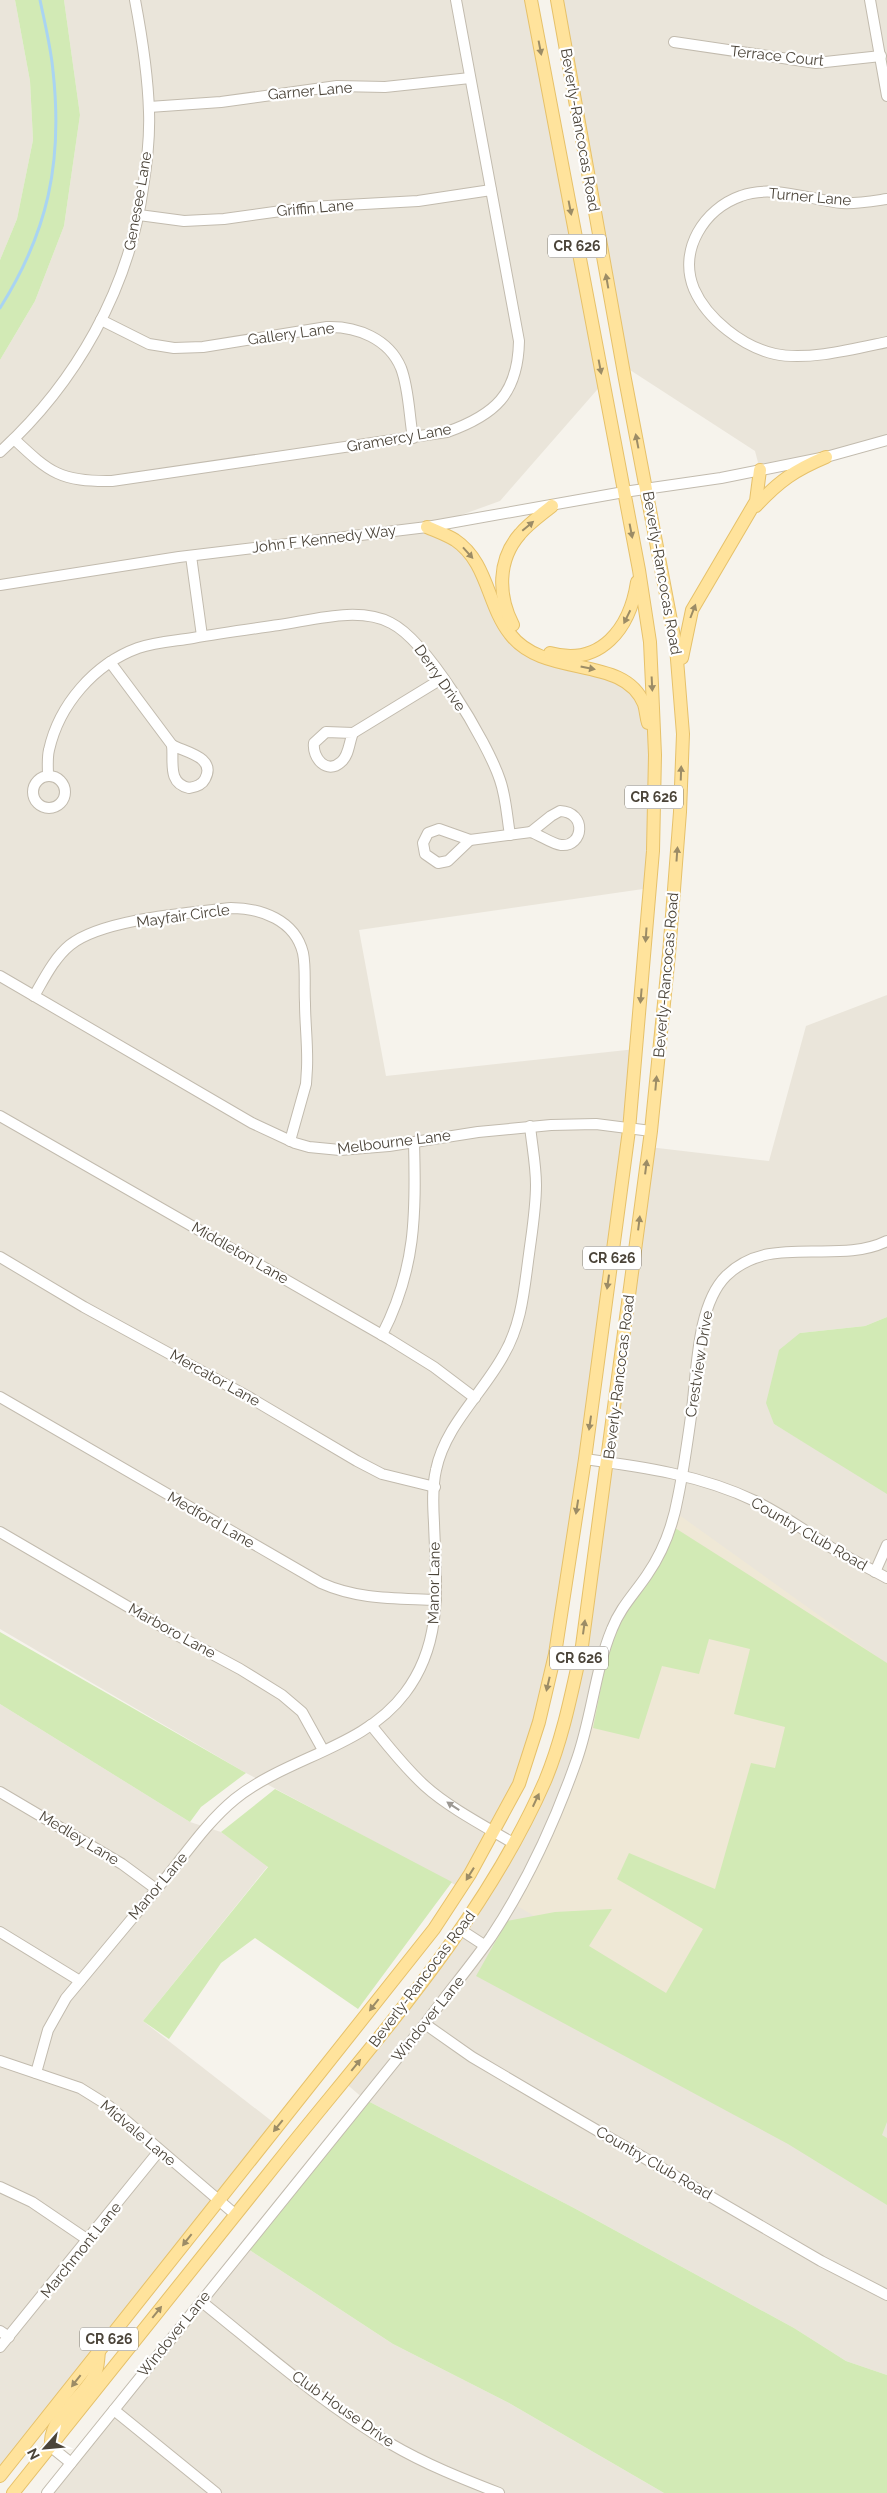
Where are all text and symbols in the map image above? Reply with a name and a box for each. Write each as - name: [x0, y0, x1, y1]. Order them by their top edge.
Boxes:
- one-way arrow: [536, 40, 544, 56]
- street label: Terrace Court: [729, 42, 825, 70]
- street label: Beverly-Rancocas Road: [557, 47, 603, 213]
- street label: Garner Lane: [267, 78, 353, 104]
- street label: Genesee Lane: [120, 150, 156, 252]
- street label: Turner Lane: [768, 184, 852, 210]
- street label: Griffin Lane: [276, 196, 354, 220]
- one-way arrow: [566, 200, 574, 215]
- road number: CR 626: [548, 235, 606, 258]
- one-way arrow: [603, 273, 611, 289]
- street label: Gallery Lane: [247, 319, 336, 349]
- one-way arrow: [597, 360, 605, 376]
- street label: Gramercy Lane: [345, 420, 453, 456]
- one-way arrow: [632, 433, 640, 449]
- street label: Beverly-Rancocas Road: [639, 490, 685, 656]
- street label: John F Kennedy Way: [251, 521, 397, 557]
- one-way arrow: [522, 521, 535, 532]
- one-way arrow: [628, 524, 636, 540]
- one-way arrow: [462, 546, 474, 558]
- one-way arrow: [689, 603, 697, 618]
- one-way arrow: [623, 610, 631, 624]
- street label: Derry Drive: [410, 641, 470, 715]
- one-way arrow: [580, 665, 596, 673]
- one-way arrow: [649, 677, 657, 693]
- one-way arrow: [678, 765, 686, 781]
- road number: CR 626: [625, 786, 683, 809]
- one-way arrow: [673, 845, 681, 861]
- street label: Beverly-Rancocas Road: [650, 892, 682, 1058]
- street label: Mayfair Circle: [135, 901, 231, 931]
- one-way arrow: [642, 928, 650, 944]
- one-way arrow: [637, 988, 645, 1004]
- one-way arrow: [652, 1075, 660, 1091]
- street label: Melbourne Lane: [336, 1126, 452, 1158]
- one-way arrow: [642, 1158, 650, 1174]
- one-way arrow: [635, 1214, 643, 1230]
- street label: Middleton Lane: [188, 1218, 292, 1288]
- road number: CR 626: [583, 1246, 641, 1270]
- one-way arrow: [604, 1274, 612, 1290]
- street label: Beverly-Rancocas Road: [600, 1294, 638, 1460]
- street label: Crestview Drive: [682, 1309, 716, 1419]
- street label: Mercator Lane: [167, 1346, 263, 1410]
- one-way arrow: [585, 1415, 593, 1431]
- street label: Medford Lane: [164, 1488, 258, 1552]
- street label: Country Club Road: [748, 1493, 870, 1575]
- one-way arrow: [573, 1499, 581, 1515]
- street label: Manor Lane: [424, 1542, 444, 1624]
- street label: Marboro Lane: [125, 1600, 219, 1662]
- one-way arrow: [581, 1619, 589, 1635]
- road number: CR 626: [550, 1646, 608, 1670]
- one-way arrow: [544, 1677, 552, 1692]
- one-way arrow: [532, 1793, 540, 1807]
- one-way arrow: [446, 1801, 460, 1811]
- street label: Medley Lane: [36, 1807, 122, 1869]
- street label: Manor Lane: [125, 1849, 191, 1923]
- one-way arrow: [465, 1868, 474, 1881]
- street label: Beverly-Rancocas Road: [365, 1907, 479, 2051]
- street label: Windover Lane: [388, 1972, 468, 2066]
- one-way arrow: [368, 1998, 379, 2011]
- one-way arrow: [351, 2058, 362, 2071]
- street label: Midvale Lane: [97, 2096, 180, 2170]
- one-way arrow: [272, 2119, 283, 2132]
- street label: Country Club Road: [593, 2122, 715, 2204]
- street label: Marchmont Lane: [37, 2198, 125, 2302]
- one-way arrow: [182, 2233, 193, 2246]
- street label: Windover Lane: [134, 2287, 214, 2381]
- one-way arrow: [152, 2306, 163, 2319]
- road number: CR 626: [80, 2328, 138, 2350]
- street label: Club House Drive: [288, 2367, 398, 2451]
- one-way arrow: [70, 2374, 81, 2387]
- north arrow: [20, 2423, 70, 2473]
- text: N: [24, 2446, 43, 2462]

